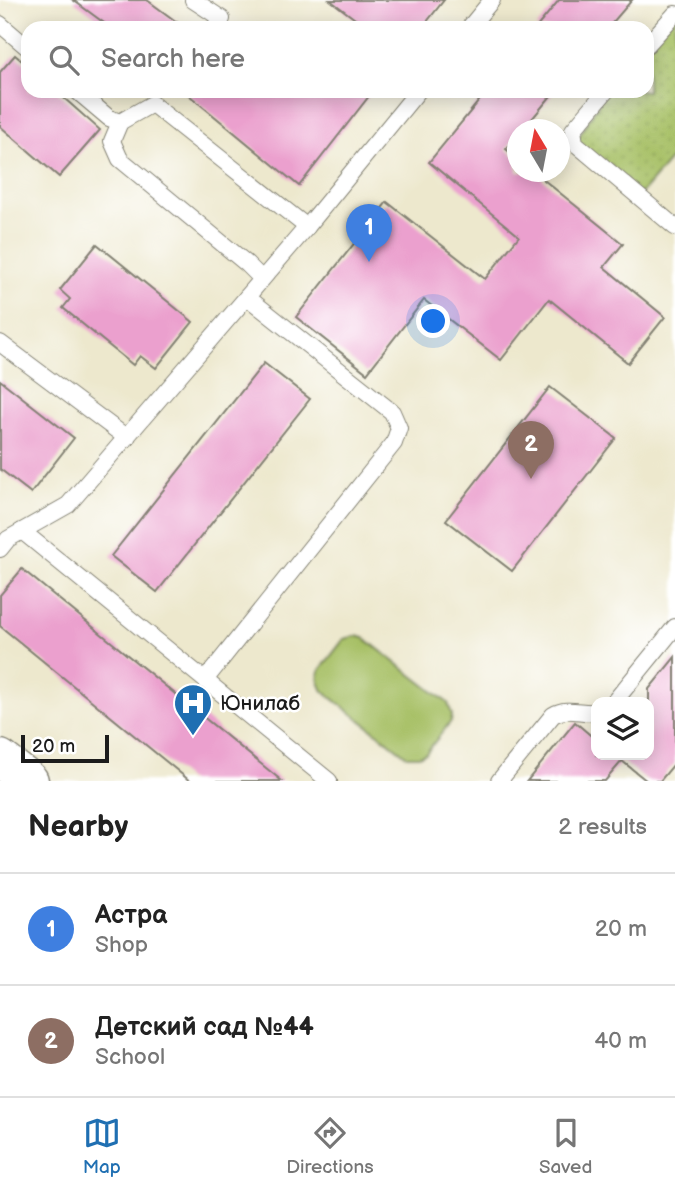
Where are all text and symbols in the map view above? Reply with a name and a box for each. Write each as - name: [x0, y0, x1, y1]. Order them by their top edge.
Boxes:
- search box: [21, 21, 654, 98]
- icon: search: [45, 41, 83, 79]
- text: Search here: [101, 44, 245, 75]
- north arrow: [507, 119, 570, 182]
- pin: 1: [346, 204, 392, 262]
- your location: [416, 304, 450, 338]
- pin: 2: [508, 421, 554, 479]
- hospital icon: Юнилаб: [172, 682, 214, 737]
- place label: Юнилаб: [220, 691, 300, 716]
- map controls: [591, 697, 654, 760]
- button: layers: [591, 697, 654, 760]
- scale bar: [21, 732, 108, 764]
- text: 20 m: [32, 735, 75, 758]
- text: Nearby: [28, 809, 128, 845]
- text: 2 results: [558, 813, 647, 841]
- text: Астра: [95, 900, 167, 931]
- text: 1: [46, 915, 56, 943]
- text: 20 m: [595, 915, 647, 943]
- text: Shop: [95, 931, 148, 959]
- text: Детский сад №44: [95, 1012, 314, 1043]
- text: 2: [44, 1027, 58, 1055]
- text: 40 m: [594, 1027, 647, 1055]
- text: School: [95, 1043, 165, 1071]
- tab: Map: [83, 1114, 121, 1179]
- tab: Directions: [286, 1114, 374, 1179]
- tab: Saved: [539, 1114, 592, 1179]

